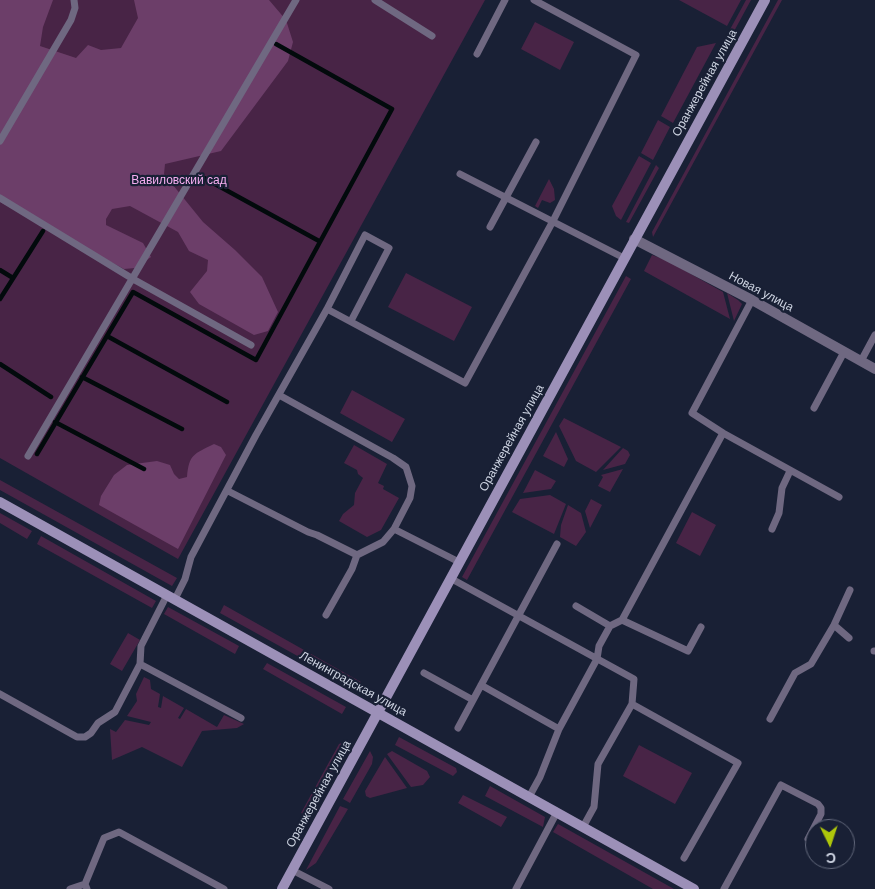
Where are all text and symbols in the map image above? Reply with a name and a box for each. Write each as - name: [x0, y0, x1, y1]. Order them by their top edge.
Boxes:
- street label: Оранжерейная улица: [670, 27, 740, 139]
- park label: Вавиловский сад: [131, 174, 227, 188]
- street label: Новая улица: [726, 269, 796, 315]
- street label: Оранжерейная улица: [477, 382, 547, 494]
- street label: Ленинградская улица: [297, 649, 409, 719]
- street label: Оранжерейная улица: [284, 738, 354, 850]
- north arrow: [805, 819, 855, 869]
- text: С: [825, 850, 837, 866]

